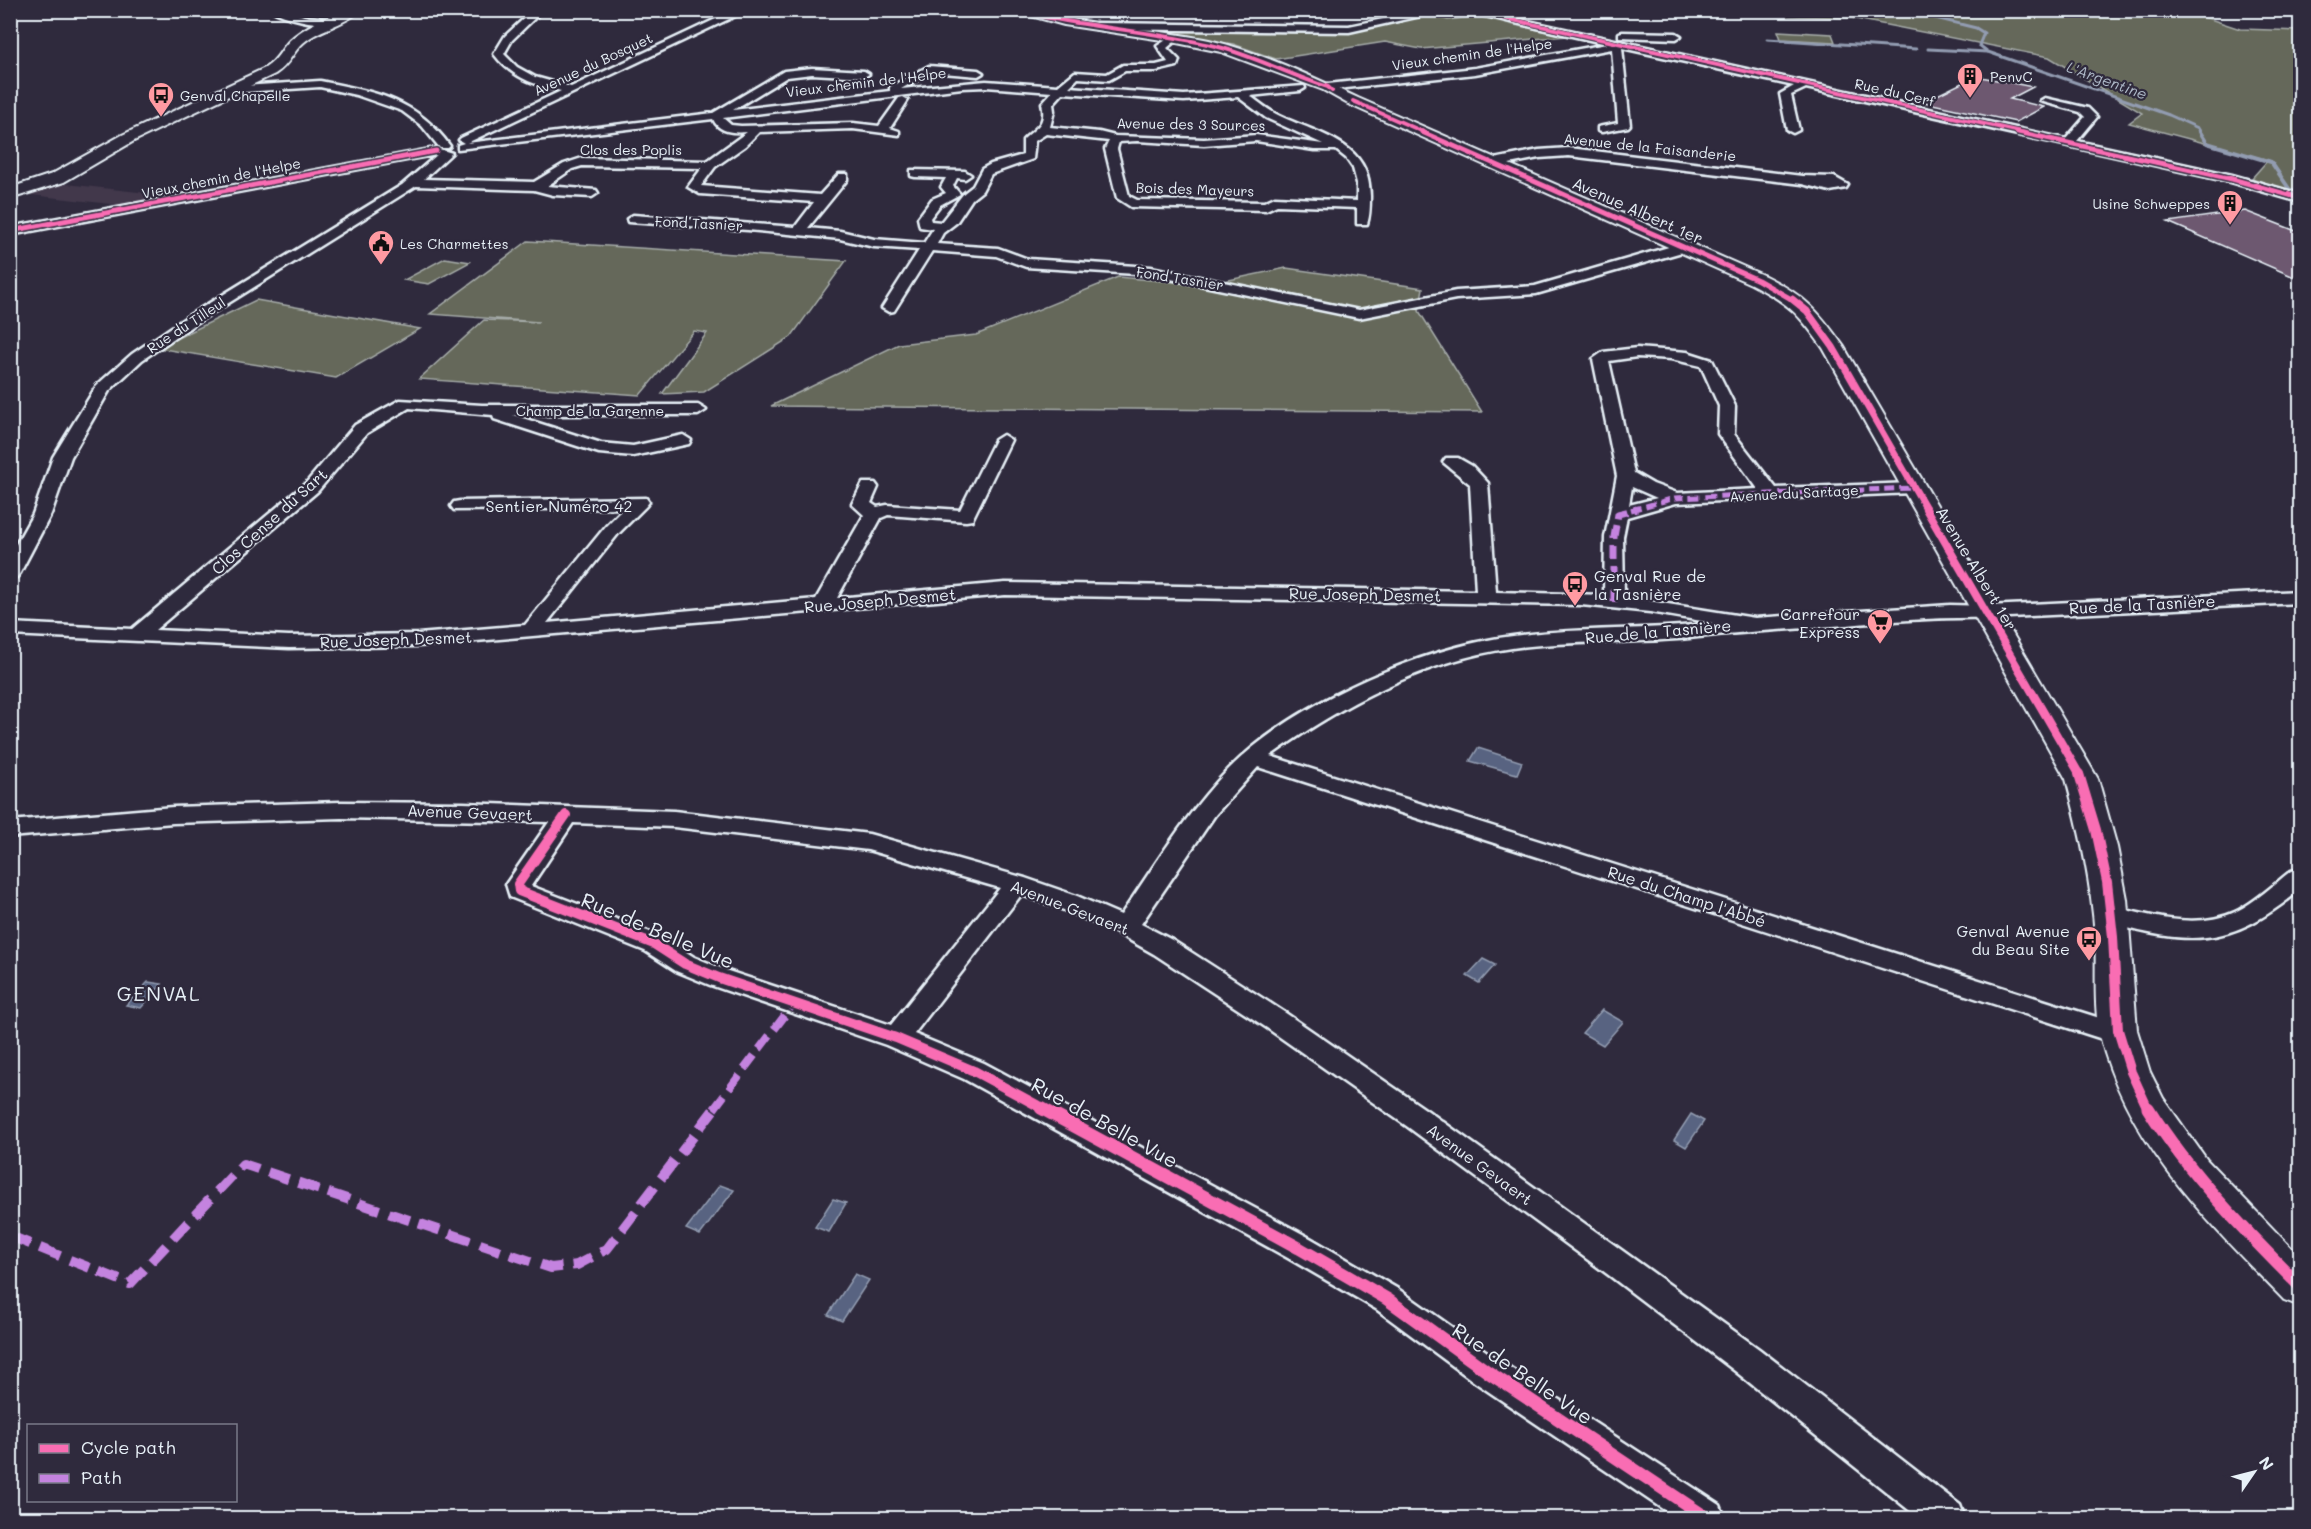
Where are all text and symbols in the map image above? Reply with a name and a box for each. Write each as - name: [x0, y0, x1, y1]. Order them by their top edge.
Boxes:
- street label: Avenue du Bosquet: [530, 28, 656, 100]
- street label: Vieux chemin de l'Helpe: [1391, 33, 1553, 75]
- water label: L'Argentine: [2064, 56, 2150, 104]
- building icon: PenvC: [1955, 61, 1985, 99]
- street label: Vieux chemin de l'Helpe: [785, 63, 947, 101]
- place label: PenvC: [1990, 67, 2032, 86]
- street label: Rue du Cerf: [1853, 74, 1938, 111]
- bus stop icon: Genval Chapelle: [146, 80, 176, 118]
- place label: Genval Chapelle: [180, 86, 291, 105]
- street label: Avenue des 3 Sources: [1116, 113, 1266, 135]
- street label: Avenue de la Faisanderie: [1563, 128, 1737, 166]
- street label: Clos des Poplis: [580, 140, 682, 159]
- street label: Vieux chemin de l'Helpe: [140, 153, 302, 203]
- street label: Avenue Albert 1er: [1569, 172, 1707, 248]
- street label: Bois des Mayeurs: [1135, 177, 1255, 201]
- building icon: Usine Schweppes: [2215, 188, 2245, 226]
- place label: Usine Schweppes: [2092, 194, 2210, 213]
- street label: Fond Tasnier: [654, 211, 744, 235]
- public building icon: Les Charmettes: [366, 228, 396, 266]
- place label: Les Charmettes: [400, 234, 509, 253]
- street label: Fond Tasnier: [1135, 262, 1225, 294]
- street label: Rue du Tilleul: [143, 293, 229, 357]
- street label: Champ de la Garenne: [516, 401, 664, 420]
- street label: Clos Cense du Sart: [207, 463, 331, 579]
- street label: Avenue du Sartage: [1729, 480, 1859, 506]
- street label: Sentier Numéro 42: [486, 495, 632, 516]
- street label: Avenue Albert 1er: [1932, 502, 2022, 634]
- place label: Genval Rue de la Tasnière: [1594, 565, 1706, 604]
- bus stop icon: Genval Rue de la Tasnière: [1560, 569, 1590, 607]
- street label: Rue Joseph Desmet: [1289, 582, 1441, 606]
- street label: Rue Joseph Desmet: [803, 583, 957, 617]
- street label: Rue de la Tasnière: [2068, 590, 2216, 618]
- place label: Carrefour Express: [1780, 603, 1860, 642]
- supermarket icon: Carrefour Express: [1865, 607, 1895, 645]
- street label: Rue de la Tasnière: [1584, 614, 1732, 648]
- street label: Rue Joseph Desmet: [319, 626, 473, 652]
- street label: Avenue Gevaert: [407, 799, 533, 825]
- street label: Rue du Champ l'Abbé: [1605, 861, 1769, 931]
- street label: Avenue Gevaert: [1008, 875, 1132, 939]
- street label: Rue de Belle Vue: [578, 886, 738, 974]
- place label: Genval Avenue du Beau Site: [1956, 920, 2070, 959]
- bus stop icon: Genval Avenue du Beau Site: [2074, 924, 2104, 962]
- district label: GENVAL: [117, 980, 201, 1006]
- street label: Rue de Belle Vue: [1027, 1071, 1183, 1173]
- street label: Avenue Gevaert: [1423, 1119, 1537, 1209]
- street label: Rue de Belle Vue: [1448, 1316, 1598, 1430]
- legend: [27, 1424, 237, 1502]
- text: Cycle path: [81, 1435, 176, 1459]
- north arrow: [2224, 1442, 2284, 1502]
- text: N: [2255, 1452, 2279, 1474]
- text: Path: [81, 1465, 121, 1489]

